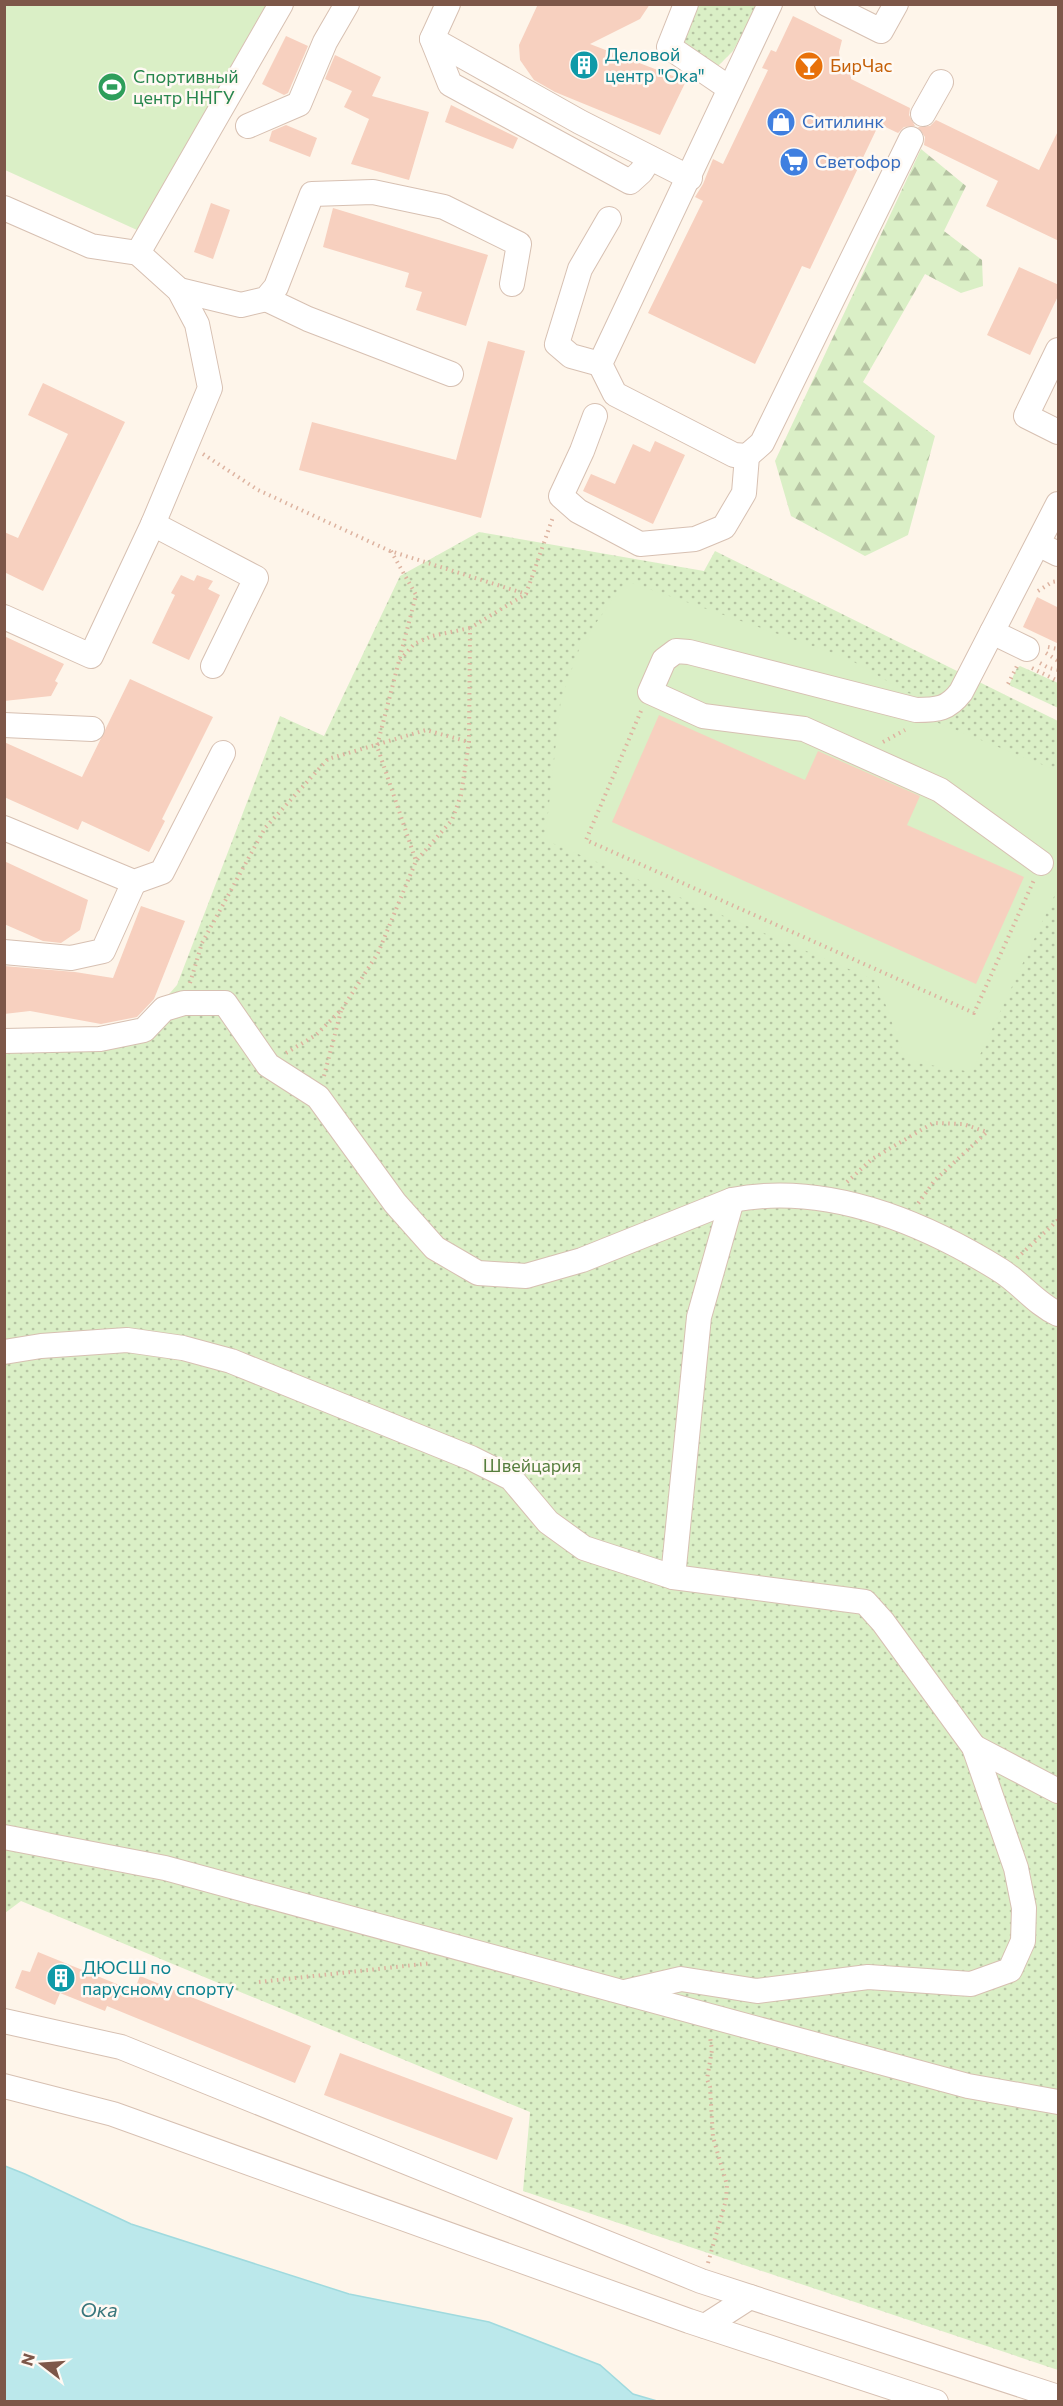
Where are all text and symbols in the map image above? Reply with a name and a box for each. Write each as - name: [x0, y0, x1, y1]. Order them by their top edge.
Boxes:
- place label: Деловой центр "Ока": [605, 43, 705, 86]
- building icon: Деловой центр "Ока": [568, 49, 600, 81]
- bar icon: БирЧас: [793, 50, 825, 82]
- place label: БирЧас: [830, 54, 893, 76]
- place label: Спортивный центр ННГУ: [133, 65, 239, 108]
- sports icon: Спортивный центр ННГУ: [96, 71, 128, 103]
- shop icon: Ситилинк: [765, 106, 797, 138]
- place label: Ситилинк: [802, 110, 884, 132]
- supermarket icon: Светофор: [778, 146, 810, 178]
- place label: Светофор: [815, 150, 901, 172]
- park label: Швейцария: [483, 1454, 581, 1476]
- place label: ДЮСШ по парусному спорту: [82, 1956, 234, 1999]
- building icon: ДЮСШ по парусному спорту: [45, 1962, 77, 1994]
- water label: Ока: [80, 2297, 118, 2321]
- north arrow: [12, 2334, 72, 2394]
- text: N: [16, 2351, 38, 2368]

